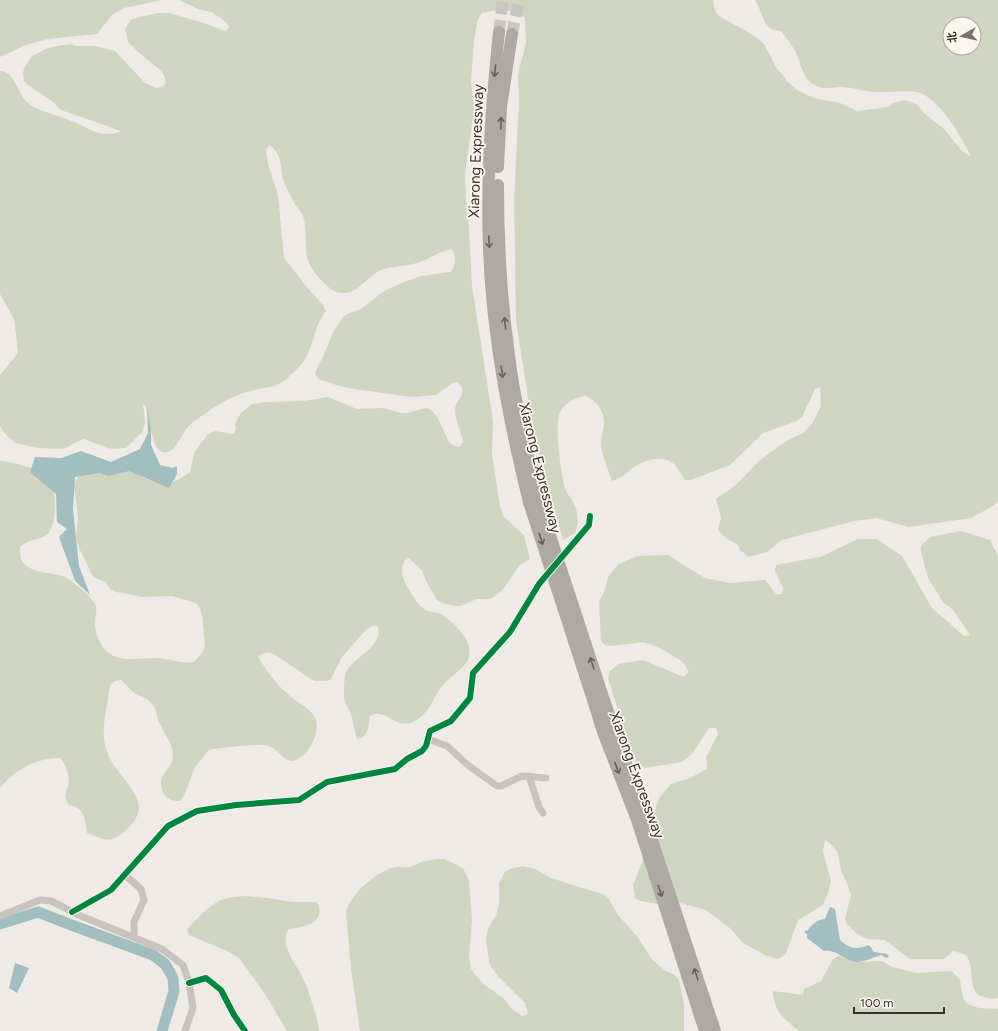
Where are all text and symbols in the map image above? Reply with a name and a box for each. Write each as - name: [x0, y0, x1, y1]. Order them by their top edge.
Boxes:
- north arrow: [942, 16, 982, 56]
- text: 北: [945, 31, 960, 44]
- one-way arrow: [492, 64, 499, 77]
- street label: Xiarong Expressway: [465, 84, 487, 218]
- one-way arrow: [497, 117, 504, 130]
- one-way arrow: [485, 235, 493, 248]
- one-way arrow: [501, 317, 509, 330]
- one-way arrow: [498, 365, 506, 378]
- street label: Xiarong Expressway: [515, 401, 565, 535]
- one-way arrow: [538, 532, 545, 545]
- one-way arrow: [587, 658, 595, 670]
- street label: Xiarong Expressway: [606, 709, 668, 841]
- one-way arrow: [614, 762, 622, 774]
- one-way arrow: [656, 885, 664, 897]
- one-way arrow: [692, 968, 700, 980]
- scale bar: [854, 989, 944, 1015]
- text: 100 m: [860, 996, 894, 1010]

